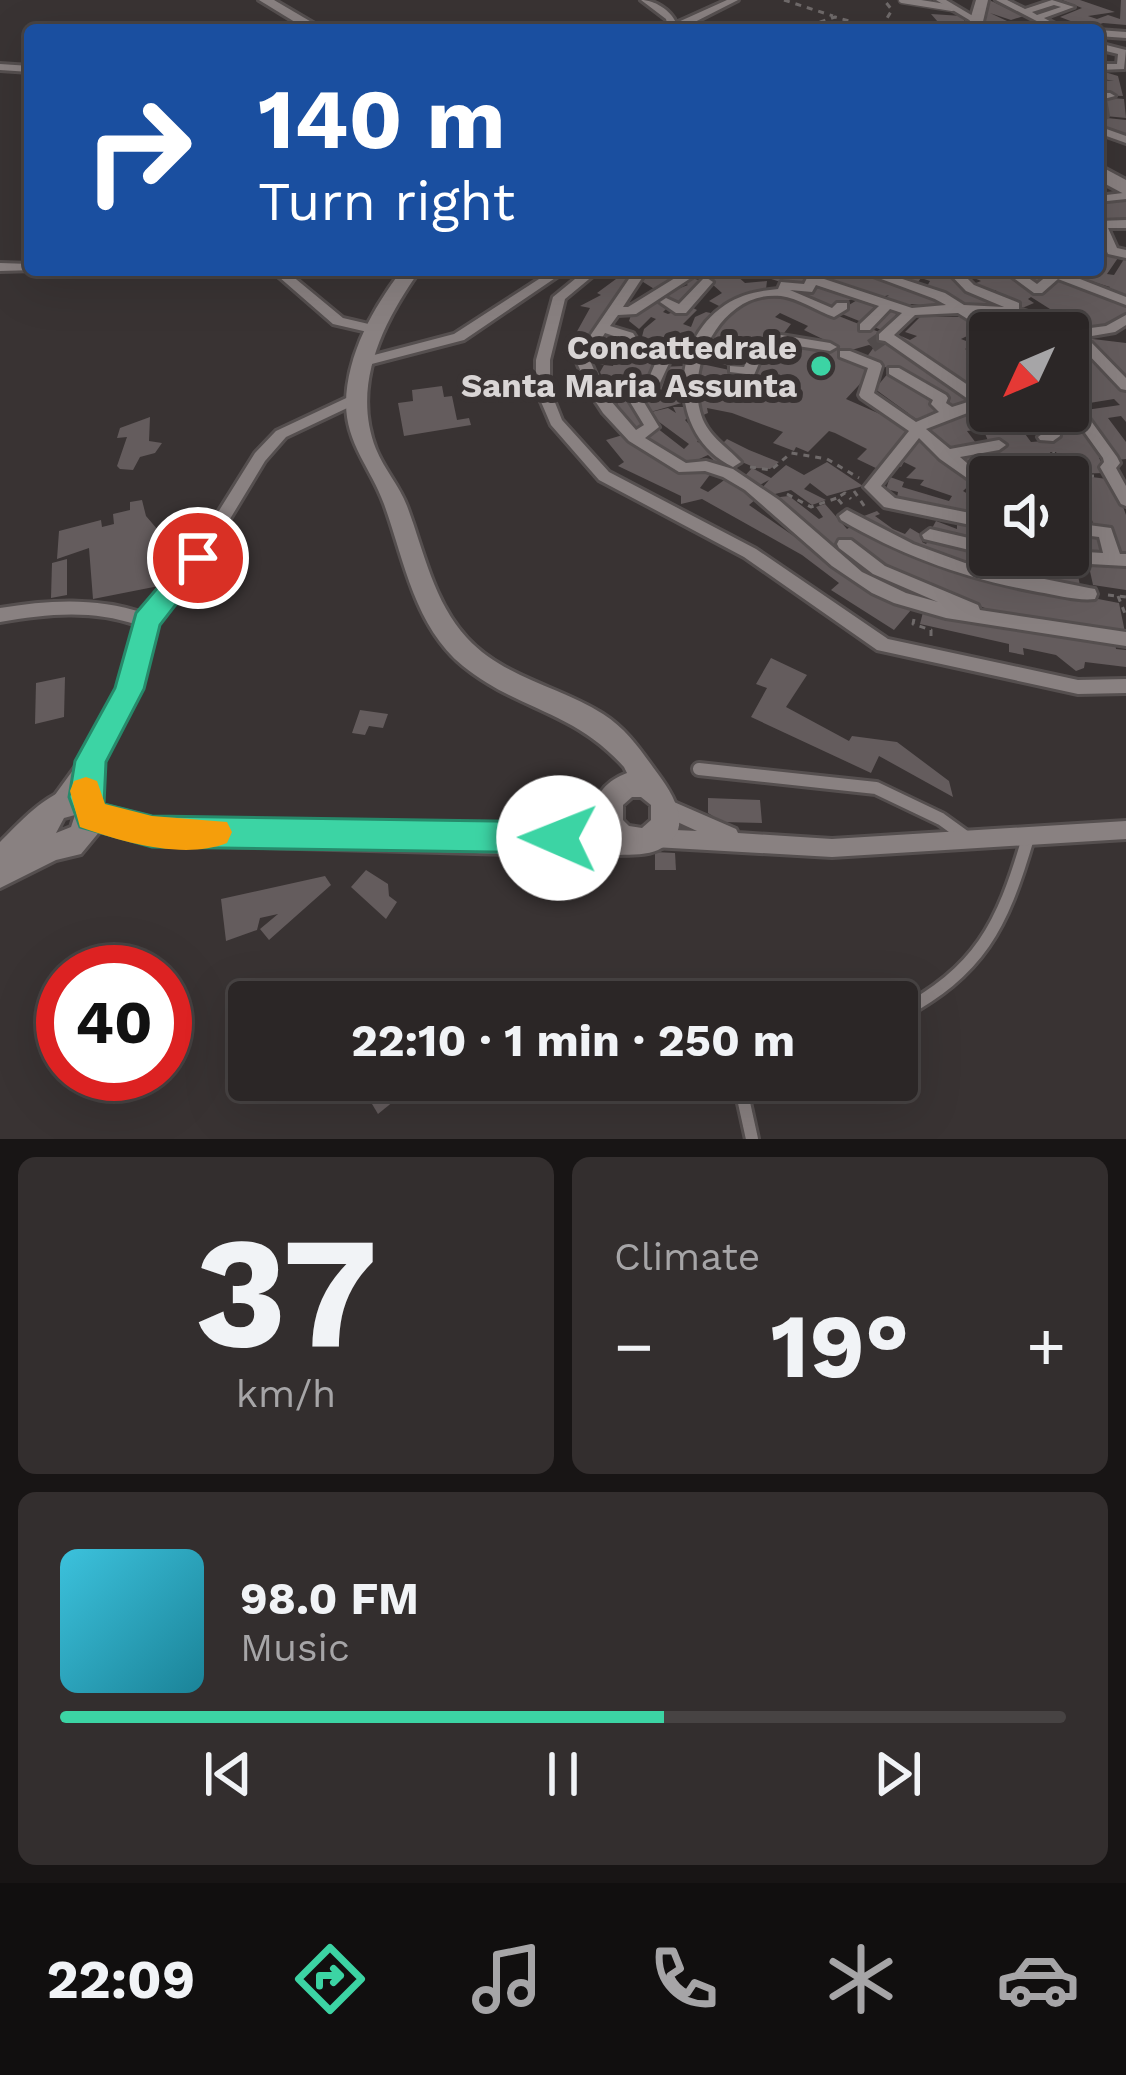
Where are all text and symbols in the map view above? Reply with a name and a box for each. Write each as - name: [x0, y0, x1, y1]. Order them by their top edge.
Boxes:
- text: 140 m: [258, 70, 506, 168]
- icon: right: [60, 72, 216, 228]
- text: Turn right: [258, 170, 515, 233]
- north arrow: [969, 312, 1089, 432]
- map controls: [969, 312, 1089, 576]
- place label: Concattedrale Santa Maria Assunta: [461, 328, 797, 405]
- marker: Concattedrale Santa Maria Assunta: [808, 353, 834, 379]
- button: sound: [969, 456, 1089, 576]
- pin: [147, 507, 249, 609]
- icon: arrive: [165, 525, 231, 591]
- position arrow: [496, 775, 622, 901]
- speed limit sign: 40: [36, 945, 192, 1101]
- text: 22:10 · 1 min · 250 m: [351, 1014, 795, 1067]
- text: 37: [195, 1201, 378, 1384]
- text: Climate: [614, 1234, 760, 1279]
- text: 19°: [771, 1293, 909, 1399]
- text: −: [614, 1308, 654, 1385]
- text: +: [1026, 1308, 1066, 1385]
- text: km/h: [236, 1371, 336, 1416]
- text: 98.0 FM: [240, 1572, 419, 1625]
- text: Music: [240, 1625, 350, 1670]
- icon: previous: [195, 1741, 261, 1807]
- icon: pause: [530, 1741, 596, 1807]
- icon: next: [865, 1741, 931, 1807]
- icon: directions: [288, 1937, 372, 2021]
- icon: music: [465, 1937, 549, 2021]
- icon: phone: [642, 1937, 726, 2021]
- icon: climate: [819, 1937, 903, 2021]
- icon: car: [996, 1937, 1080, 2021]
- text: 22:09: [46, 1948, 195, 2011]

